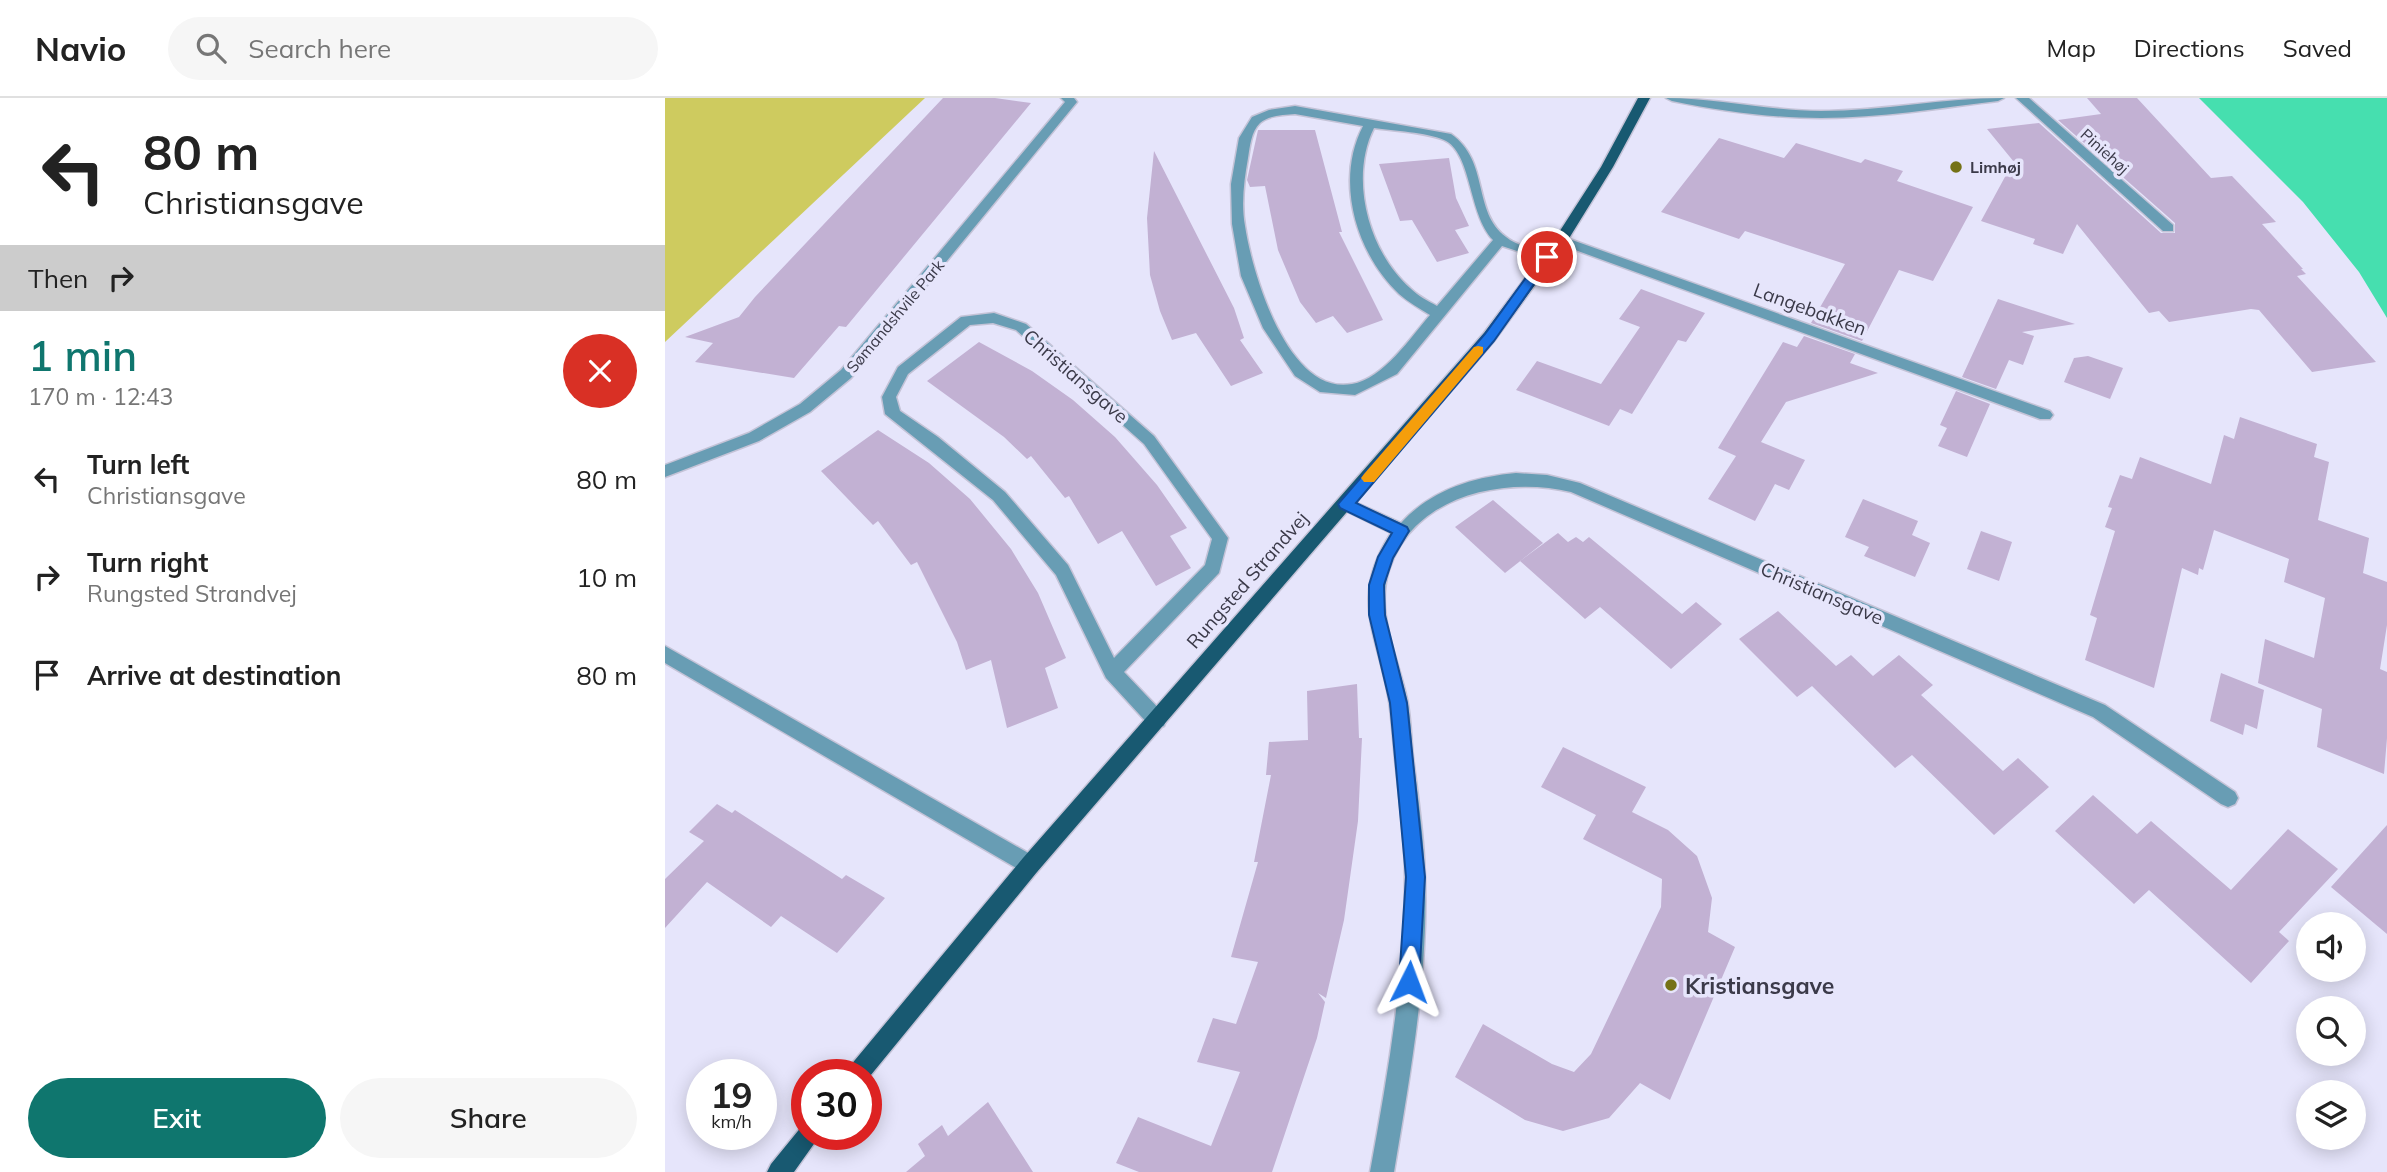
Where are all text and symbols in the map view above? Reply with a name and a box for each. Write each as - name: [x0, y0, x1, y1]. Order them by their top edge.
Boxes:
- search box: [168, 17, 658, 80]
- text: Navio: [35, 28, 126, 69]
- icon: search: [192, 29, 230, 67]
- text: Search here: [248, 32, 391, 65]
- text: Map: [2046, 33, 2096, 63]
- text: Directions: [2134, 33, 2245, 63]
- text: Saved: [2283, 33, 2352, 63]
- text: 80 m: [143, 121, 259, 182]
- street label: Piniehøj: [2077, 124, 2133, 178]
- icon: left: [28, 126, 119, 217]
- place label: Limhøj: [1970, 157, 2021, 177]
- marker: Limhøj: [1948, 159, 1964, 175]
- text: Christiansgave: [143, 182, 364, 222]
- pin: [1517, 227, 1577, 287]
- icon: arrive: [1528, 238, 1566, 276]
- street label: Sømandshvile Park: [842, 255, 949, 377]
- icon: right: [102, 259, 140, 297]
- text: Then: [28, 262, 88, 295]
- street label: Langebakken: [1750, 277, 1870, 341]
- street label: Christiansgave: [1019, 324, 1133, 428]
- text: 1 min: [28, 329, 137, 382]
- button: close: [563, 334, 637, 408]
- text: 170 m · 12:43: [28, 382, 173, 411]
- text: Turn left: [87, 448, 189, 481]
- icon: left: [28, 460, 66, 498]
- text: 80 m: [576, 463, 637, 496]
- text: Christiansgave: [87, 481, 246, 510]
- street label: Rungsted Strandvej: [1181, 507, 1313, 653]
- text: Turn right: [87, 546, 208, 579]
- street label: Christiansgave: [1757, 556, 1887, 630]
- icon: right: [28, 558, 66, 596]
- text: 10 m: [576, 561, 637, 594]
- text: Rungsted Strandvej: [87, 579, 297, 608]
- icon: arrive: [28, 656, 66, 694]
- text: Arrive at destination: [87, 659, 342, 692]
- text: 80 m: [576, 659, 637, 692]
- map controls: [2296, 912, 2366, 1150]
- button: sound: [2296, 912, 2366, 982]
- position arrow: [1372, 945, 1446, 1019]
- place label: Kristiansgave: [1685, 971, 1834, 1000]
- marker: Kristiansgave: [1663, 977, 1679, 993]
- button: search: [2296, 996, 2366, 1066]
- speed limit sign: 30: [791, 1059, 882, 1150]
- text: 19: [710, 1073, 753, 1117]
- button: Exit: [28, 1078, 326, 1158]
- button: Share: [340, 1078, 637, 1158]
- button: layers: [2296, 1080, 2366, 1150]
- text: km/h: [711, 1110, 752, 1133]

